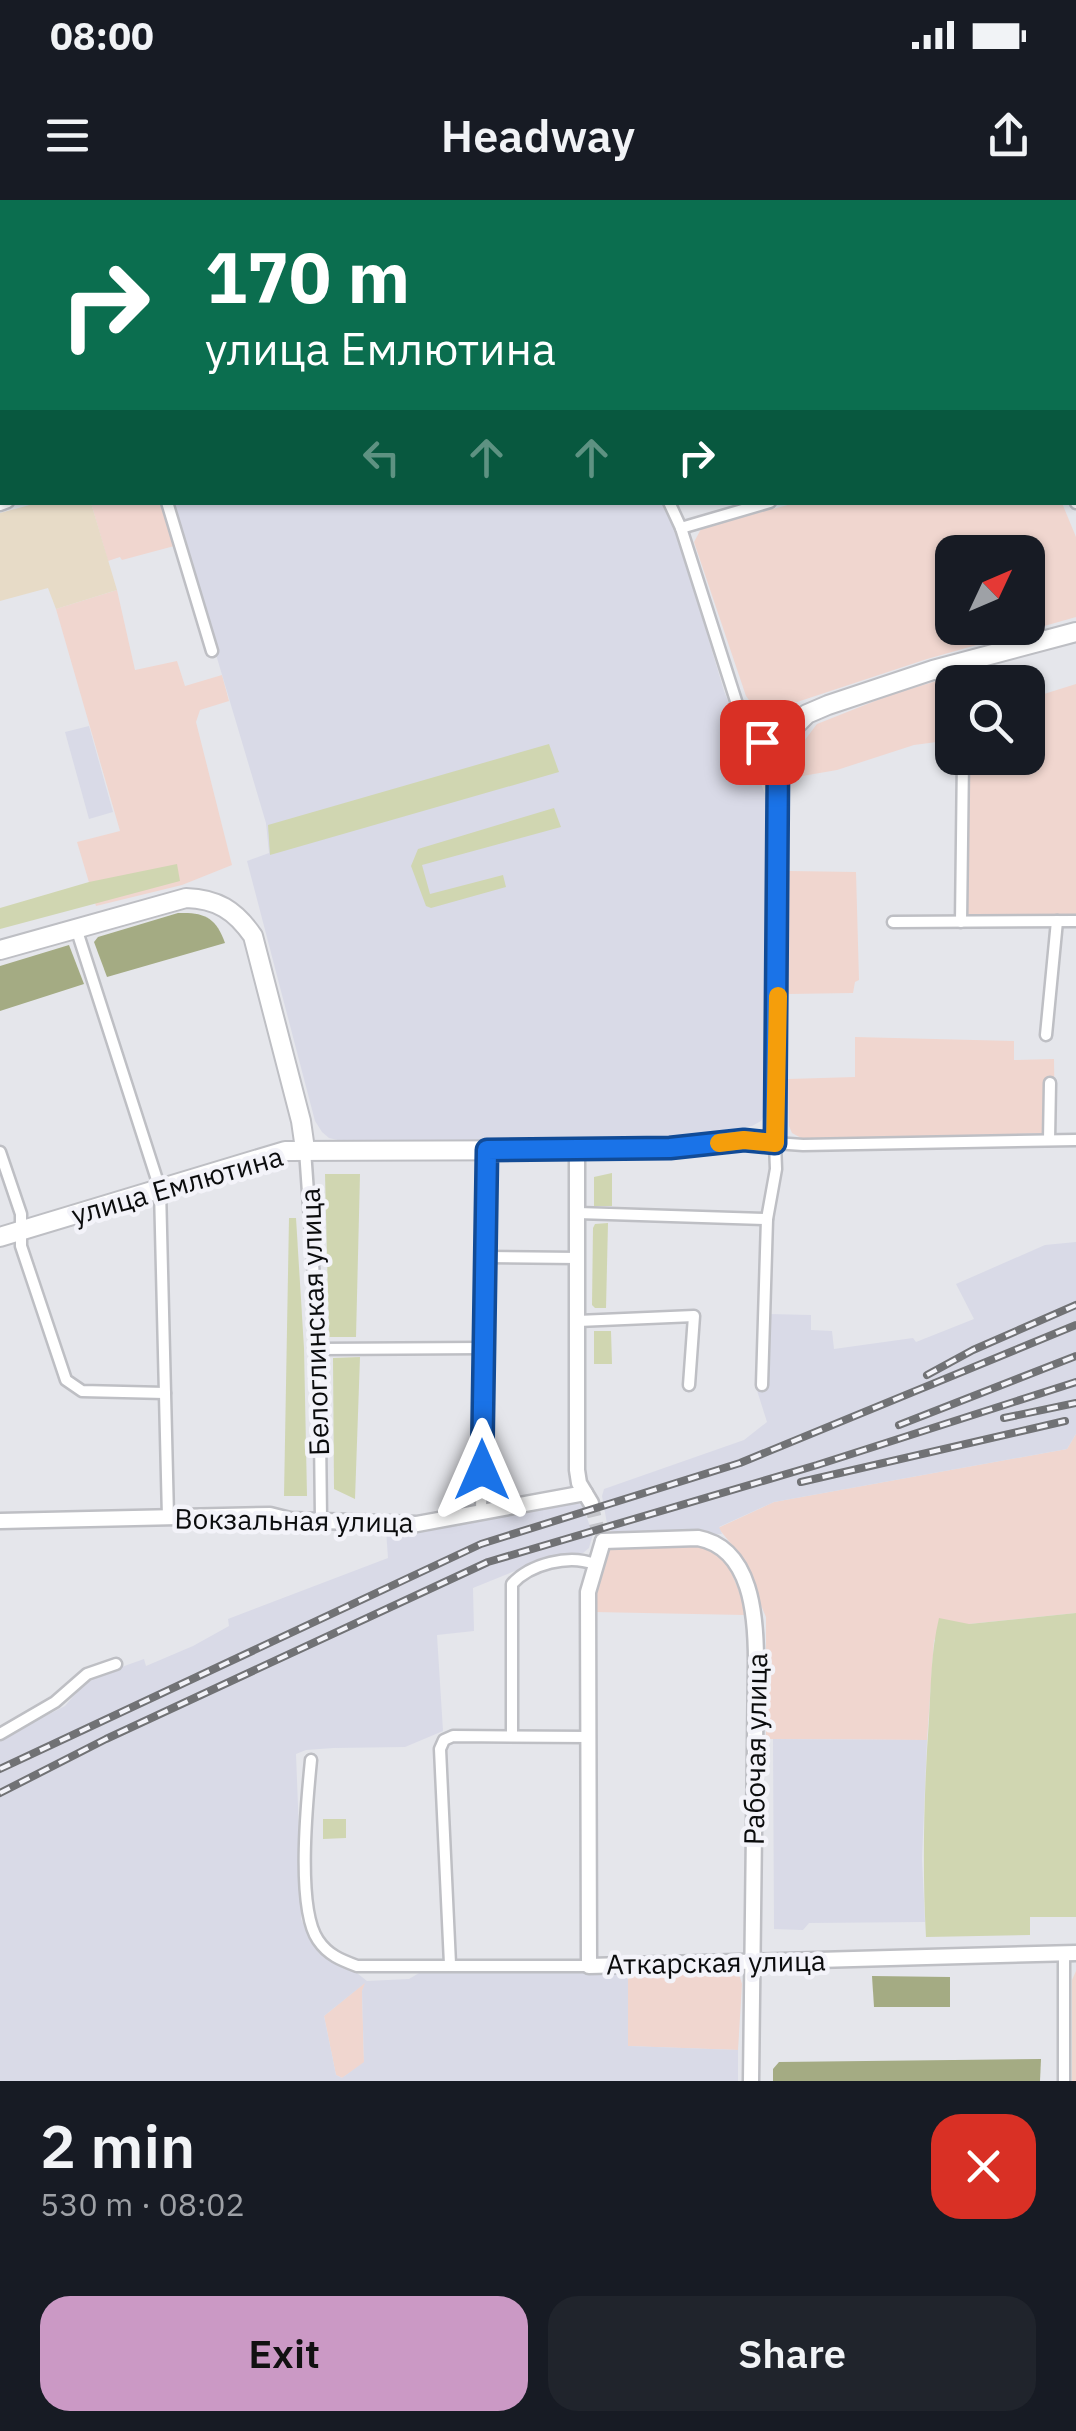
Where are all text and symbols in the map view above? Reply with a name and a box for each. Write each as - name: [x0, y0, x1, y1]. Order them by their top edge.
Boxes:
- text: 08:00: [50, 11, 154, 60]
- text: Headway: [441, 106, 635, 164]
- icon: menu: [40, 108, 95, 163]
- icon: share: [981, 108, 1036, 163]
- text: 170 m: [205, 231, 410, 322]
- icon: right: [40, 240, 170, 370]
- text: улица Емлютина: [205, 319, 556, 377]
- icon: left: [354, 430, 409, 485]
- icon: ahead: [459, 430, 514, 485]
- icon: ahead: [564, 430, 619, 485]
- icon: right: [669, 430, 724, 485]
- north arrow: [935, 535, 1045, 645]
- map controls: [935, 535, 1045, 775]
- button: search: [935, 665, 1045, 775]
- pin: [720, 700, 805, 785]
- icon: arrive: [735, 715, 790, 770]
- street label: улица Емлютина: [67, 1137, 287, 1233]
- street label: Белоглинская улица: [291, 1187, 337, 1457]
- position arrow: [430, 1418, 534, 1522]
- street label: Вокзальная улица: [174, 1499, 414, 1541]
- street label: Рабочая улица: [735, 1652, 775, 1846]
- street label: Аткарская улица: [606, 1942, 826, 1982]
- text: 2 min: [40, 2106, 195, 2185]
- button: close: [931, 2114, 1036, 2219]
- text: 530 m · 08:02: [40, 2183, 245, 2225]
- button: Exit: [40, 2296, 528, 2411]
- button: Share: [548, 2296, 1036, 2411]

